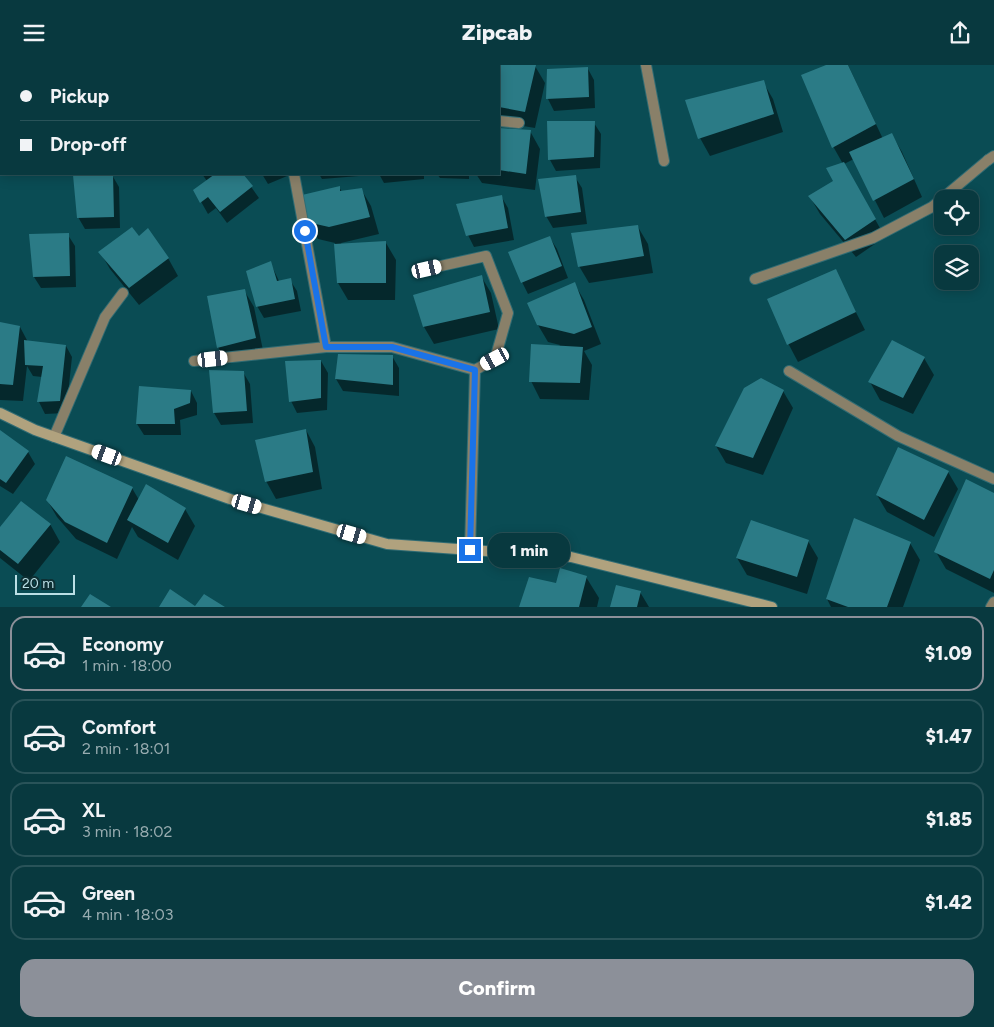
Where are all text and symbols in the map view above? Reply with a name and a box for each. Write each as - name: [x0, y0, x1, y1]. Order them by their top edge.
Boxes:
- icon: menu: [20, 19, 48, 47]
- text: Zipcab: [462, 19, 532, 46]
- icon: share: [946, 19, 974, 47]
- text: Pickup: [50, 85, 109, 108]
- text: Drop-off: [50, 133, 127, 156]
- map controls: [934, 190, 979, 290]
- button: locate: [934, 190, 979, 235]
- route start: [294, 220, 316, 242]
- button: layers: [934, 245, 979, 290]
- car: [410, 258, 443, 280]
- car: [478, 345, 511, 373]
- car: [197, 350, 228, 368]
- car: [90, 443, 123, 467]
- car: [230, 493, 263, 515]
- car: [335, 523, 368, 545]
- callout: 1 min: [488, 533, 570, 567]
- route end: [459, 539, 481, 561]
- text: 1 min: [510, 541, 548, 560]
- scale bar: [15, 572, 75, 595]
- text: 20 m: [22, 575, 54, 592]
- icon: car: [22, 631, 67, 676]
- text: Economy: [82, 633, 164, 656]
- text: $1.09: [925, 642, 972, 665]
- text: 1 min · 18:00: [82, 656, 172, 675]
- icon: car: [22, 714, 67, 759]
- text: Comfort: [82, 716, 157, 739]
- text: $1.47: [926, 725, 972, 748]
- text: 2 min · 18:01: [82, 739, 170, 758]
- icon: car: [22, 797, 67, 842]
- text: XL: [82, 799, 105, 822]
- text: $1.85: [926, 808, 972, 831]
- text: 3 min · 18:02: [82, 822, 173, 841]
- icon: car: [22, 880, 67, 925]
- text: Green: [82, 882, 135, 905]
- text: $1.42: [925, 891, 972, 914]
- text: 4 min · 18:03: [82, 905, 174, 924]
- button: Confirm: [20, 959, 974, 1017]

